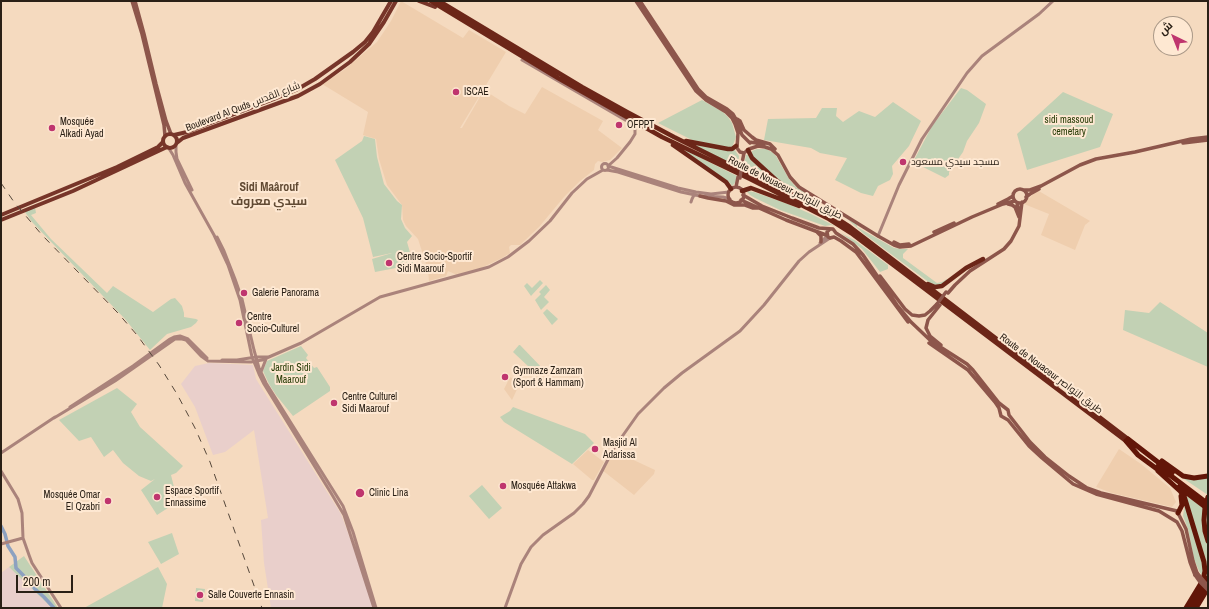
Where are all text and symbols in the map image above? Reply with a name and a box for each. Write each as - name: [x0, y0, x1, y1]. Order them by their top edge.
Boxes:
- north arrow: [1153, 16, 1193, 56]
- text: ش: [1156, 18, 1175, 38]
- street label: Boulevard Al Quds شارع القدس: [184, 80, 302, 134]
- place label: ISCAE: [464, 86, 489, 98]
- marker: ISCAE: [451, 87, 461, 97]
- park label: sidi massoud cemetary: [1045, 114, 1093, 138]
- place label: Mosquée Alkadi Ayad: [60, 116, 104, 140]
- place label: OFPPT: [627, 119, 654, 131]
- marker: OFPPT: [614, 120, 624, 130]
- marker: Mosquée Alkadi Ayad: [47, 123, 57, 133]
- street label: Route de Nouaceur طريق النواصر: [726, 154, 844, 222]
- place label: مسجد سيدي مسعود: [911, 156, 999, 168]
- marker: مسجد سيدي مسعود: [898, 157, 908, 167]
- district label: Sidi Maârouf سيدي معروف: [231, 181, 307, 209]
- place label: Centre Socio-Sportif Sidi Maarouf: [397, 251, 472, 274]
- marker: Centre Socio-Sportif Sidi Maarouf: [384, 258, 394, 268]
- place label: Galerie Panorama: [252, 287, 319, 299]
- marker: Galerie Panorama: [239, 288, 249, 298]
- place label: Centre Socio-Culturel: [247, 311, 299, 334]
- marker: Centre Socio-Culturel: [234, 318, 244, 328]
- street label: Route de Nouaceur طريق النواصر: [997, 331, 1105, 417]
- park label: Jardin Sidi Maarouf: [271, 362, 311, 386]
- place label: Gymnaze Zamzam (Sport & Hammam): [513, 365, 584, 388]
- marker: Gymnaze Zamzam (Sport & Hammam): [500, 372, 510, 382]
- place label: Centre Culturel Sidi Maarouf: [342, 391, 397, 414]
- marker: Centre Culturel Sidi Maarouf: [329, 398, 339, 408]
- place label: Masjid Al Adarissa: [603, 437, 637, 460]
- marker: Masjid Al Adarissa: [590, 444, 600, 454]
- place label: Mosquée Attakwa: [511, 480, 576, 492]
- marker: Mosquée Attakwa: [498, 481, 508, 491]
- place label: Espace Sportif Ennassime: [165, 485, 219, 508]
- marker: Clinic Lina: [354, 487, 366, 499]
- place label: Clinic Lina: [369, 487, 408, 499]
- place label: Mosquée Omar El Qzabri: [43, 489, 100, 512]
- marker: Espace Sportif Ennassime: [152, 492, 162, 502]
- marker: Mosquée Omar El Qzabri: [103, 496, 113, 506]
- scale bar: [18, 567, 75, 593]
- text: 200 m: [23, 574, 50, 590]
- place label: Salle Couverte Ennasin: [208, 589, 294, 601]
- marker: Salle Couverte Ennasin: [195, 590, 205, 600]

